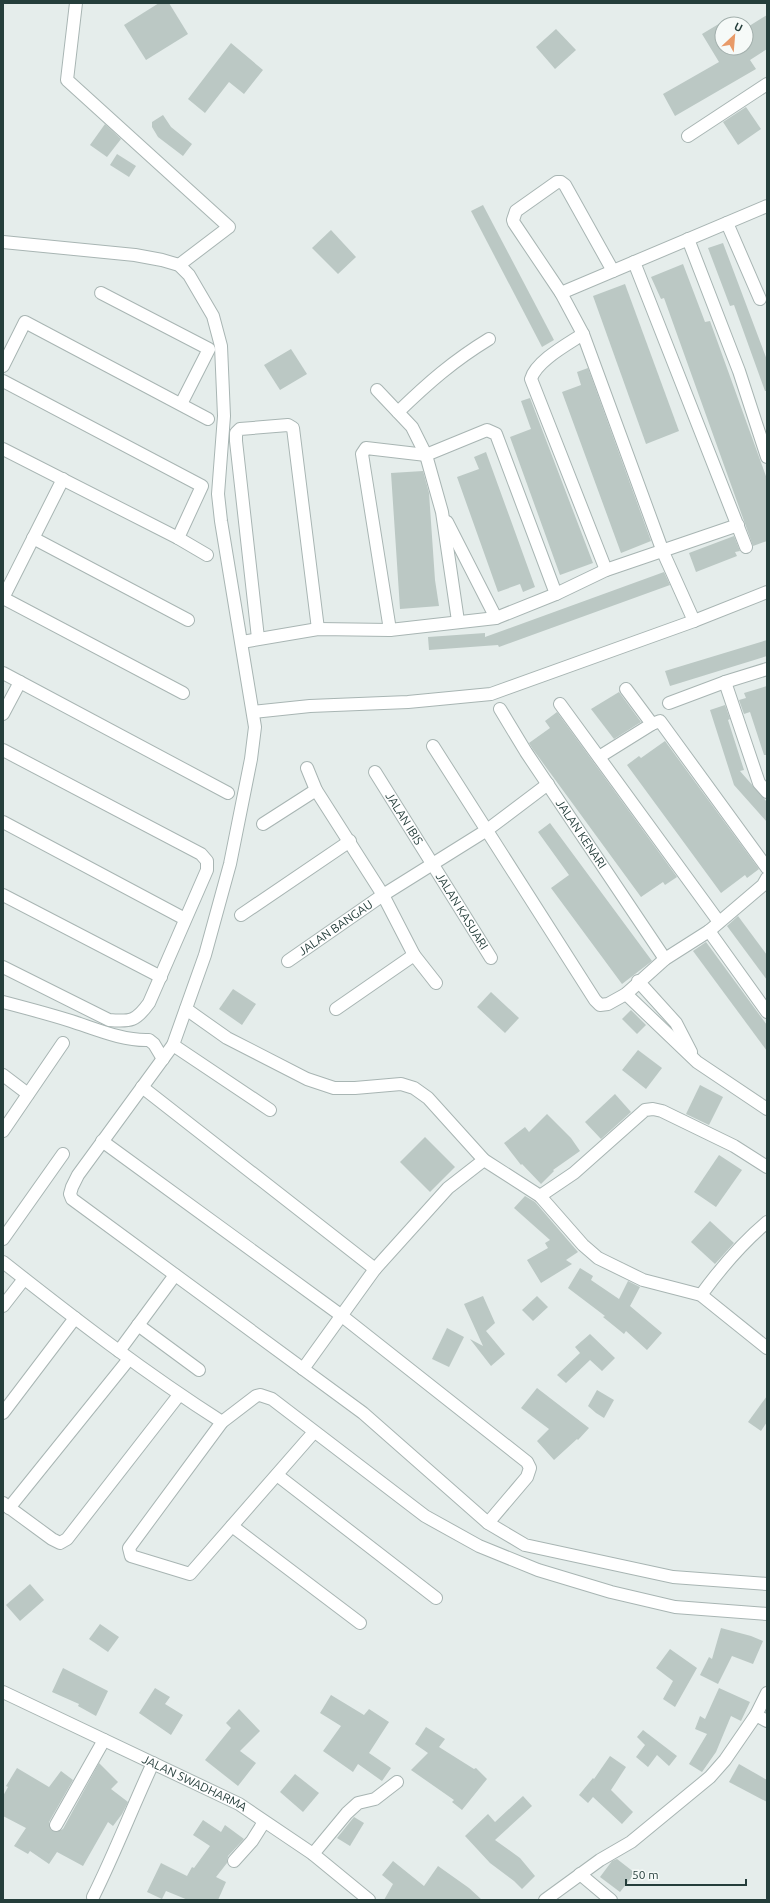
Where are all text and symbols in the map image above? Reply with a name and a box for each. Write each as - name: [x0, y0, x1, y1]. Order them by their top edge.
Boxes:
- north arrow: [714, 16, 754, 56]
- text: U: [732, 20, 744, 34]
- street label: JALAN IBIS: [383, 790, 426, 847]
- street label: JALAN KENARI: [554, 797, 609, 871]
- street label: JALAN KASUARI: [433, 870, 491, 952]
- street label: JALAN BANGAU: [296, 897, 375, 958]
- street label: JALAN SWADHARMA: [140, 1752, 250, 1814]
- scale bar: [626, 1861, 746, 1887]
- text: 50 m: [632, 1868, 659, 1881]

